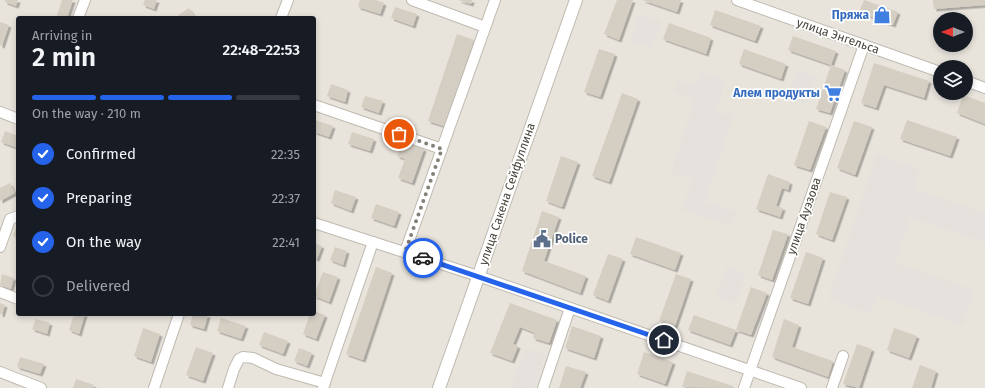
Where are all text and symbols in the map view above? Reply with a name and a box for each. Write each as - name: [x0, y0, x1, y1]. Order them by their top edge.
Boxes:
- shop icon: Пряжа: [872, 5, 892, 25]
- place label: Пряжа: [832, 8, 869, 22]
- north arrow: [933, 12, 973, 52]
- map controls: [933, 12, 973, 100]
- street label: улица Энгельса: [795, 15, 881, 57]
- text: Arriving in: [32, 28, 92, 43]
- text: 22:48–22:53: [223, 41, 300, 59]
- text: 2 min: [32, 42, 96, 73]
- button: layers: [933, 60, 973, 100]
- supermarket icon: Алем продукты: [823, 83, 843, 103]
- place label: Алем продукты: [732, 86, 820, 100]
- text: On the way · 210 m: [32, 106, 141, 121]
- pin: [382, 117, 416, 151]
- street label: улица Сакена Сейфуллина: [476, 121, 538, 267]
- icon: bag: [388, 123, 410, 145]
- icon: check: [32, 143, 54, 165]
- text: Confirmed: [66, 145, 136, 163]
- text: 22:35: [271, 147, 300, 162]
- street label: улица Ауэзова: [784, 175, 824, 257]
- icon: check: [32, 187, 54, 209]
- text: Preparing: [66, 189, 131, 207]
- text: 22:37: [272, 191, 300, 206]
- public building icon: Police: [532, 229, 552, 249]
- icon: check: [32, 231, 54, 253]
- place label: Police: [555, 232, 588, 246]
- text: On the way: [66, 233, 141, 251]
- text: 22:41: [272, 235, 300, 250]
- courier: [403, 238, 443, 278]
- icon: car: [412, 247, 434, 269]
- text: Delivered: [66, 277, 130, 295]
- pin: [647, 323, 681, 357]
- icon: home: [653, 329, 675, 351]

